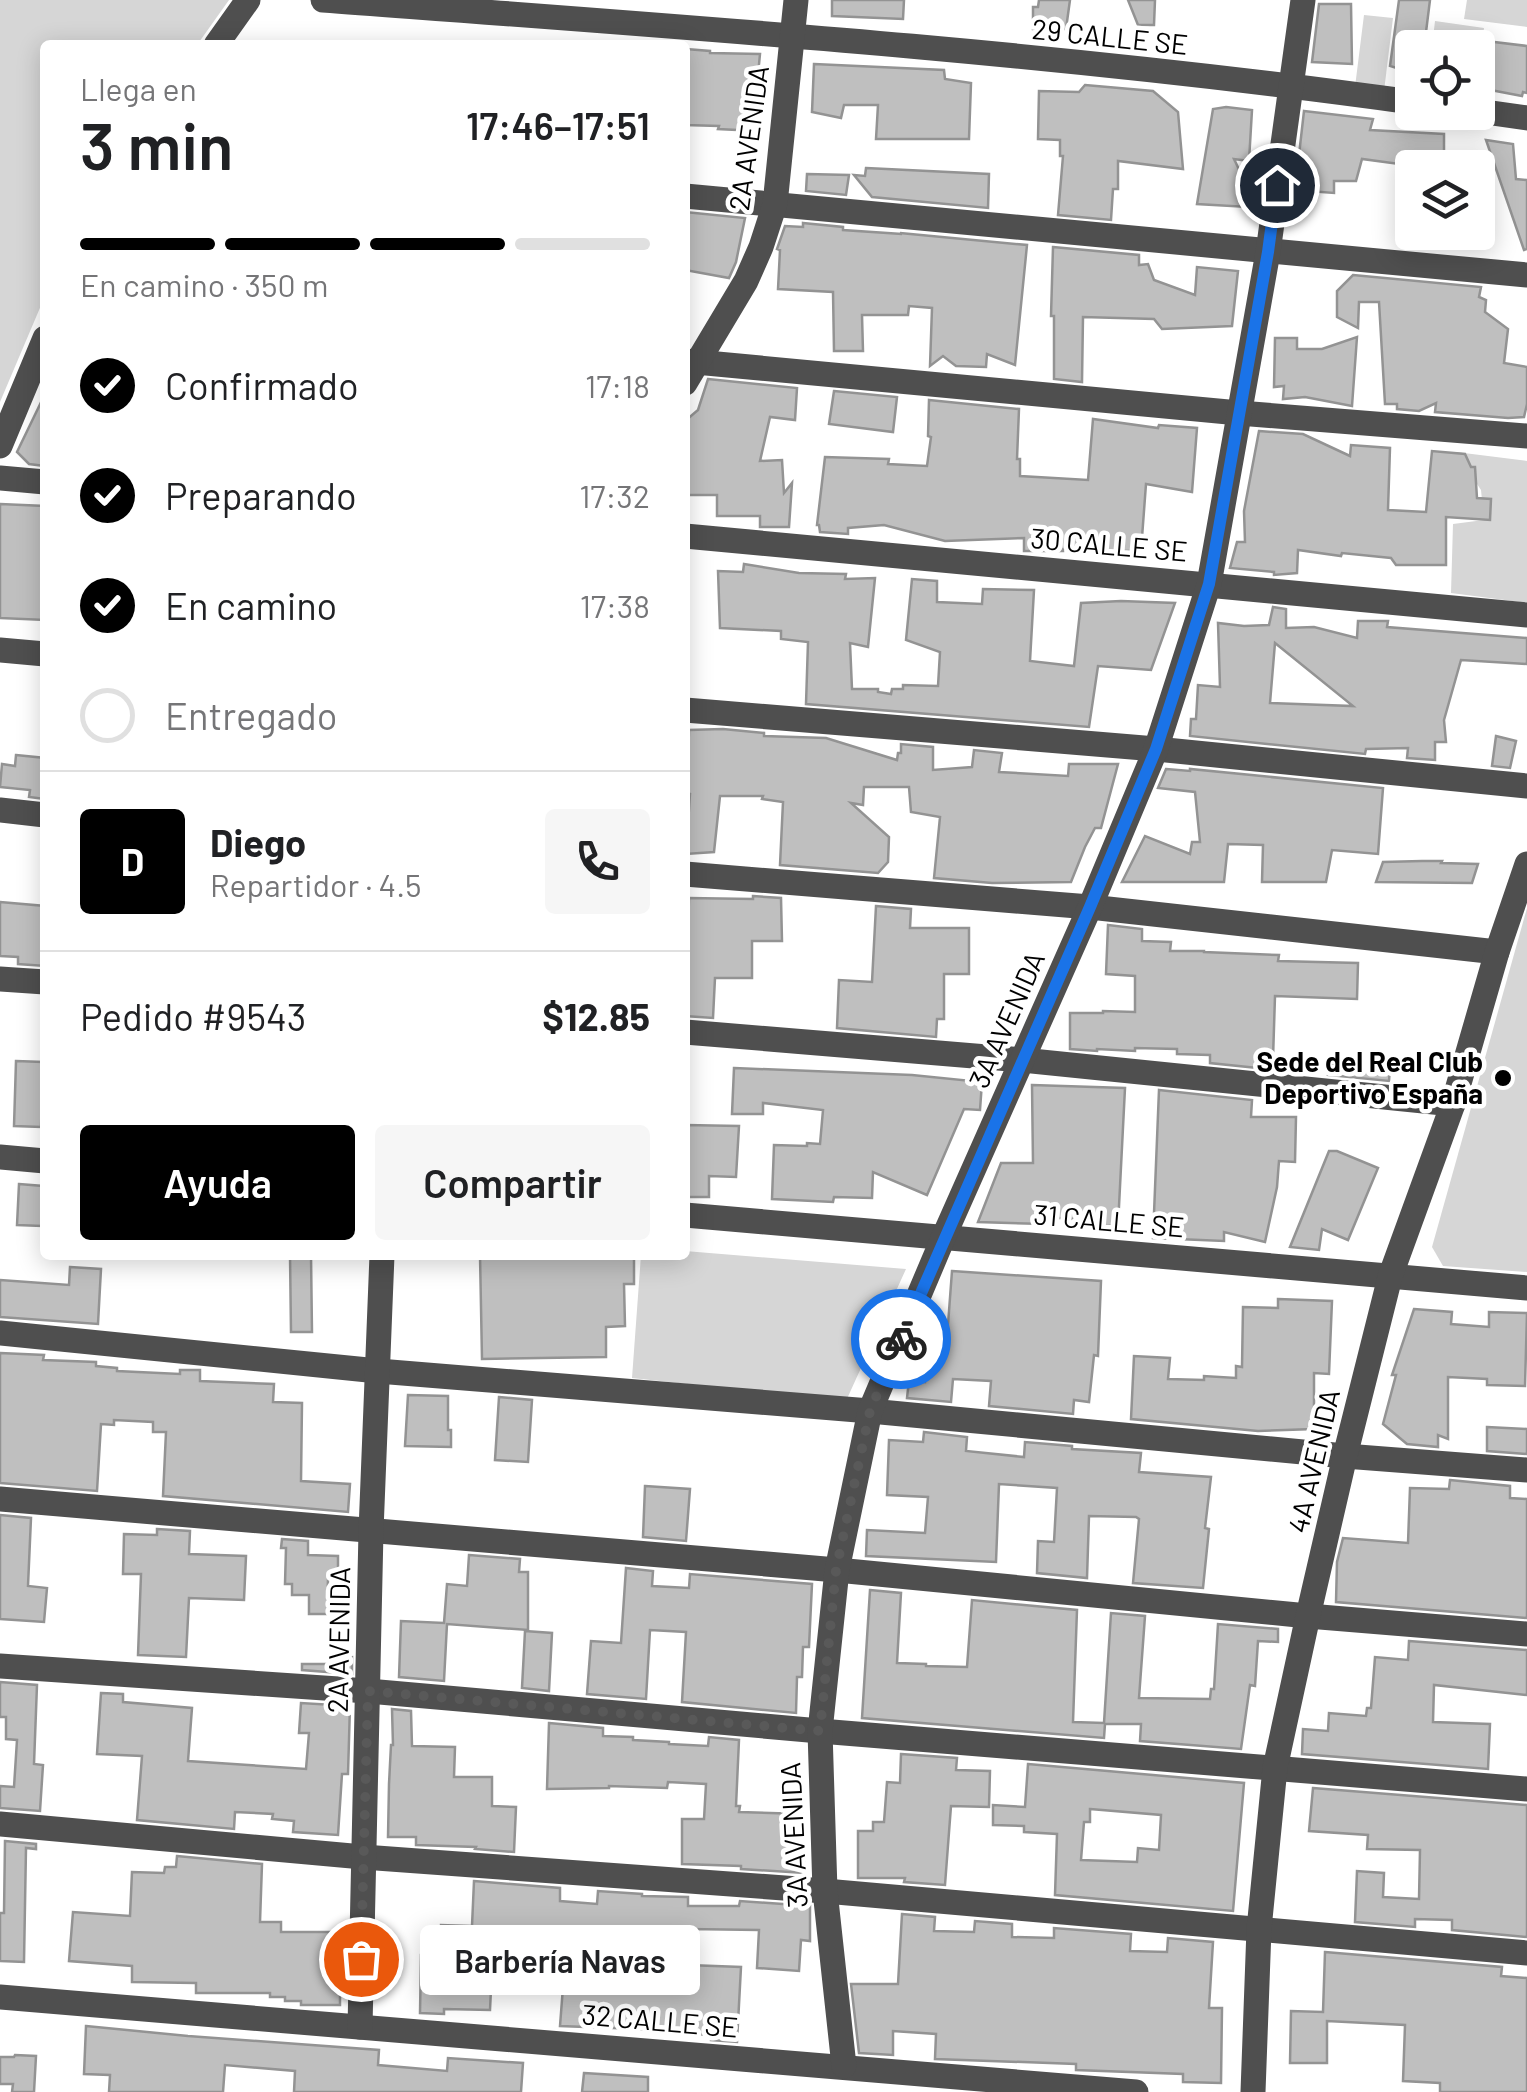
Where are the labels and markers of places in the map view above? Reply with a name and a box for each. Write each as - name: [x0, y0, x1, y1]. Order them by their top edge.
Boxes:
- pin: [1235, 143, 1320, 228]
- place label: Sede del Real Club Deportivo España: [1256, 1044, 1483, 1110]
- marker: Sede del Real Club Deportivo España: [1492, 1067, 1514, 1089]
- pin: [319, 1917, 404, 2002]
- callout: Barbería Navas: [421, 1924, 701, 1994]

